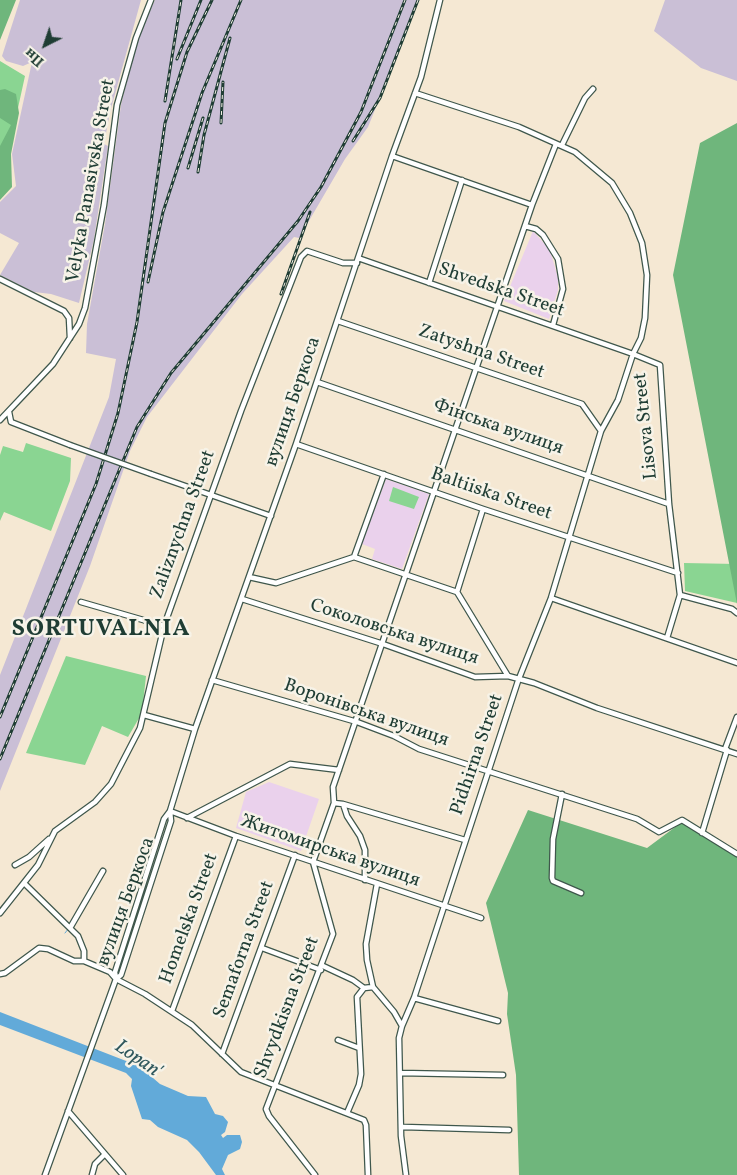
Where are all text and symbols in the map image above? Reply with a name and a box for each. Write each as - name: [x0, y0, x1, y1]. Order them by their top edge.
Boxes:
- north arrow: [20, 20, 70, 70]
- text: Пн: [21, 43, 49, 70]
- street label: Velyka Panasivska Street: [63, 77, 121, 285]
- street label: Shvedska Street: [435, 259, 567, 323]
- street label: Zatyshna Street: [415, 321, 547, 385]
- street label: вулиця Беркоса: [261, 334, 327, 470]
- street label: Lisova Street: [630, 371, 664, 481]
- street label: Фінська вулиця: [430, 395, 566, 461]
- street label: Zaliznychna Street: [146, 447, 222, 603]
- street label: Baltiiska Street: [427, 464, 555, 526]
- street label: Соколовська вулиця: [307, 595, 481, 671]
- district label: SORTUVALNIA: [10, 617, 192, 645]
- street label: Воронівська вулиця: [280, 675, 452, 753]
- street label: Pidhirna Street: [447, 691, 509, 819]
- street label: Житомирська вулиця: [237, 811, 423, 893]
- street label: вулиця Беркоса: [93, 834, 161, 970]
- street label: Homelska Street: [156, 851, 224, 987]
- street label: Semaforna Street: [210, 878, 280, 1022]
- street label: Shvydkisna Street: [250, 934, 326, 1082]
- water label: Lopan': [109, 1036, 165, 1084]

